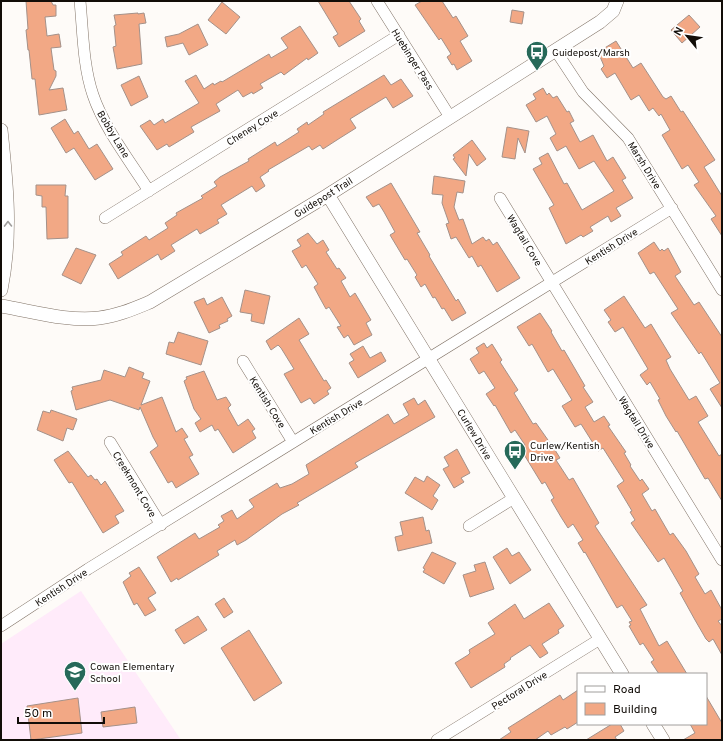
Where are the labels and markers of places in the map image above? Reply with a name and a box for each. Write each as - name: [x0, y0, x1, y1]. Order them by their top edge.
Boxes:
- bus stop icon: Guidepost/Marsh: [524, 39, 550, 72]
- place label: Guidepost/Marsh: [552, 47, 630, 60]
- bus stop icon: Curlew/Kentish Drive: [502, 438, 528, 471]
- place label: Curlew/Kentish Drive: [530, 440, 600, 465]
- school or university icon: Cowan Elementary School: [62, 659, 88, 692]
- place label: Cowan Elementary School: [90, 661, 174, 686]

